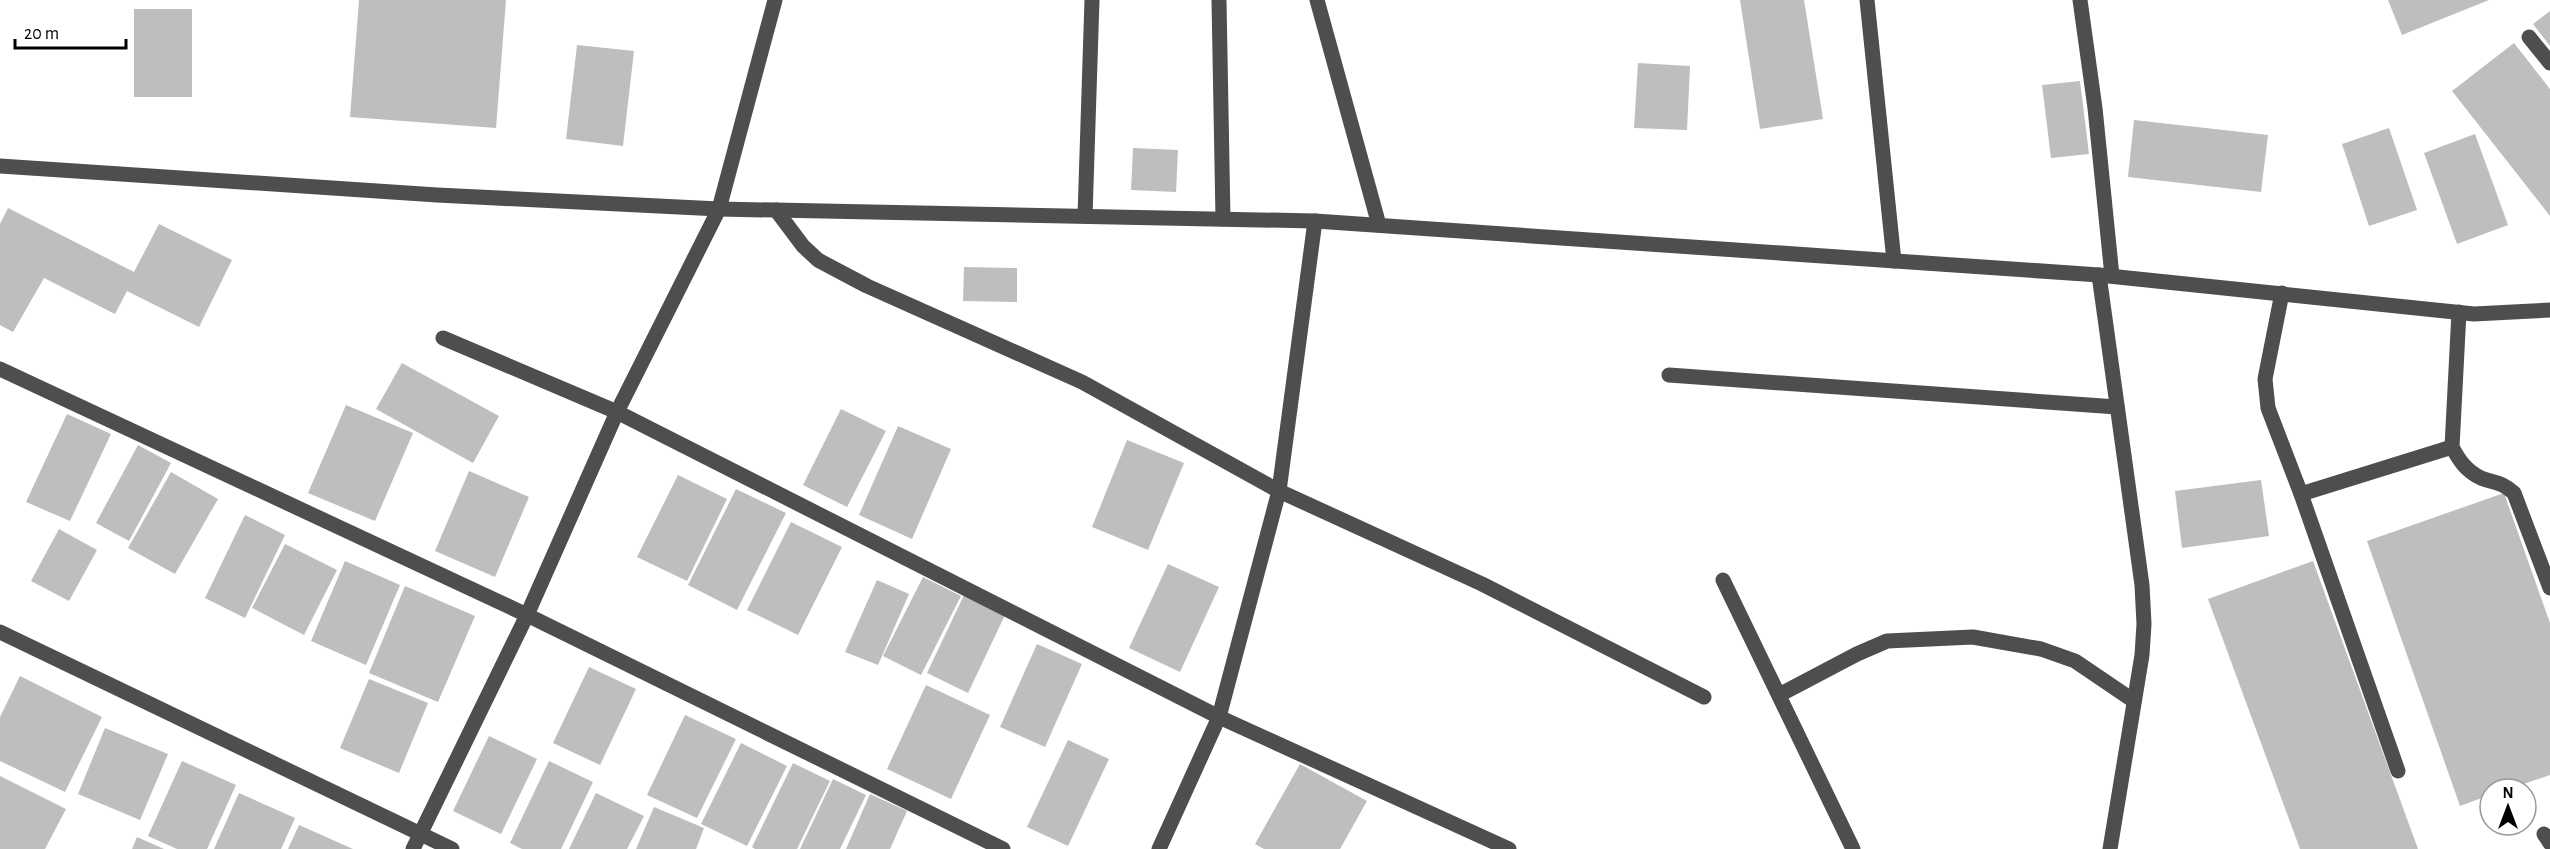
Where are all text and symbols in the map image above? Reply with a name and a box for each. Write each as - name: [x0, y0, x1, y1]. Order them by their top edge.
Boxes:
- scale bar: [15, 12, 126, 50]
- text: 20 m: [24, 25, 59, 43]
- north arrow: [2478, 777, 2538, 837]
- text: N: [2502, 785, 2514, 801]

